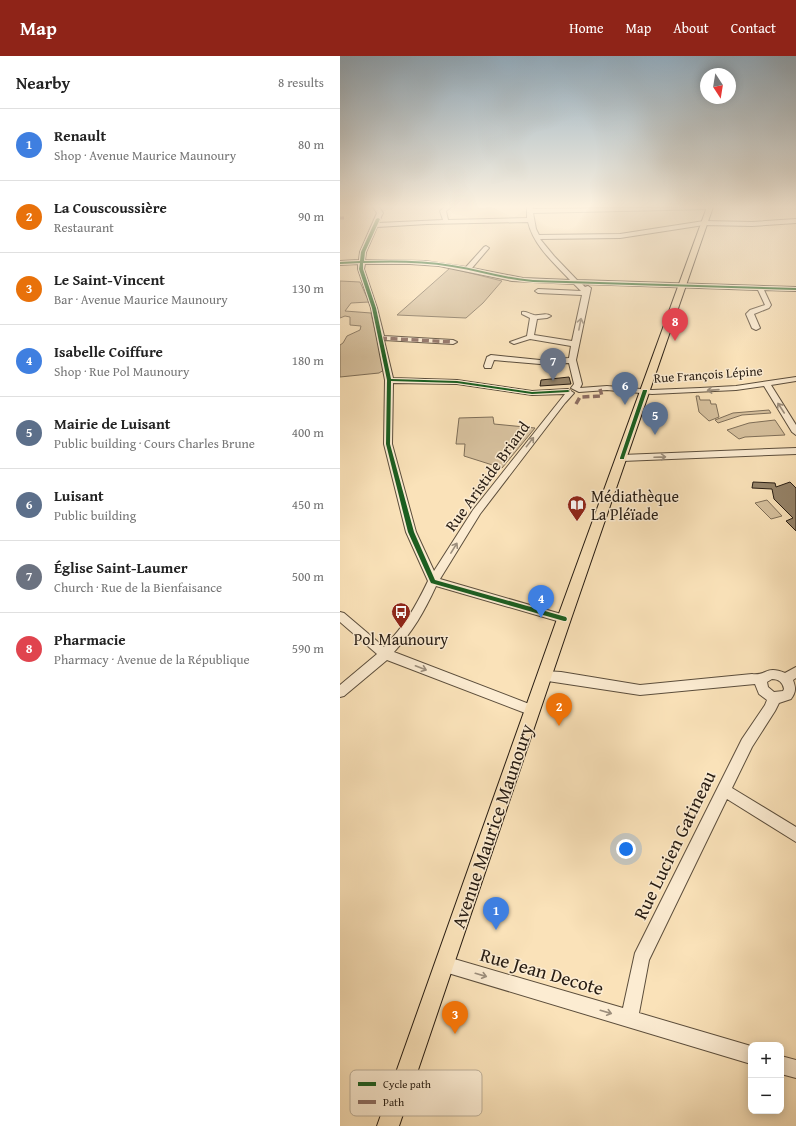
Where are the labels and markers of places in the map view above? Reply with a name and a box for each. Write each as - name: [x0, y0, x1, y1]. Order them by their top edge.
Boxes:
- pin: 8: [662, 308, 688, 341]
- pin: 7: [540, 348, 566, 381]
- pin: 6: [612, 372, 638, 405]
- pin: 5: [642, 402, 668, 435]
- place label: Médiathèque La Pléïade: [591, 484, 679, 526]
- library icon: Médiathèque La Pléïade: [566, 494, 588, 522]
- pin: 4: [528, 585, 554, 618]
- bus stop icon: Pol Maunoury: [390, 601, 412, 629]
- place label: Pol Maunoury: [354, 627, 448, 651]
- pin: 2: [546, 693, 572, 726]
- pin: 1: [483, 897, 509, 930]
- pin: 3: [442, 1001, 468, 1034]

